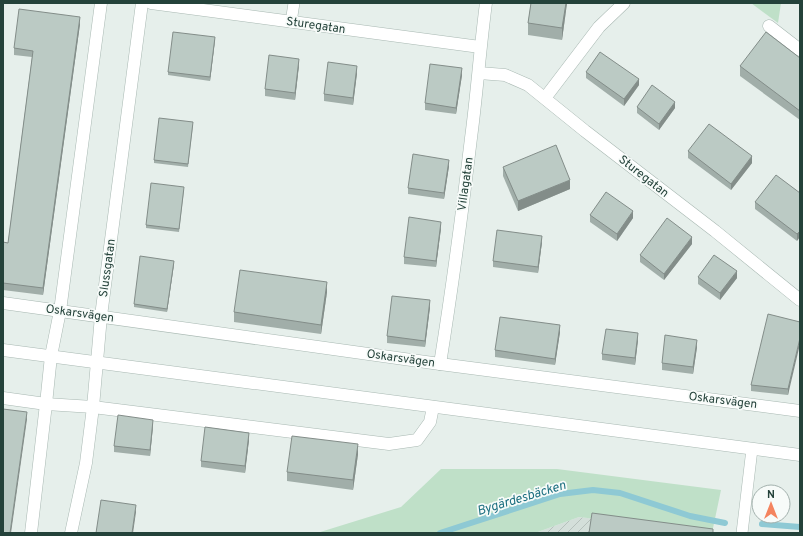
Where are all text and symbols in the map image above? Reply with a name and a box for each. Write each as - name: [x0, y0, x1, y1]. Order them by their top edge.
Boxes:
- street label: Sturegatan: [285, 14, 347, 38]
- street label: Sturegatan: [615, 152, 672, 201]
- street label: Villagatan: [454, 156, 478, 212]
- street label: Slussgatan: [96, 238, 120, 298]
- street label: Oskarsvägen: [45, 301, 115, 327]
- street label: Oskarsvägen: [366, 346, 436, 372]
- street label: Oskarsvägen: [688, 389, 758, 413]
- water label: Bygärdesbäcken: [475, 478, 568, 520]
- north arrow: [751, 484, 791, 524]
- text: N: [767, 488, 775, 502]

